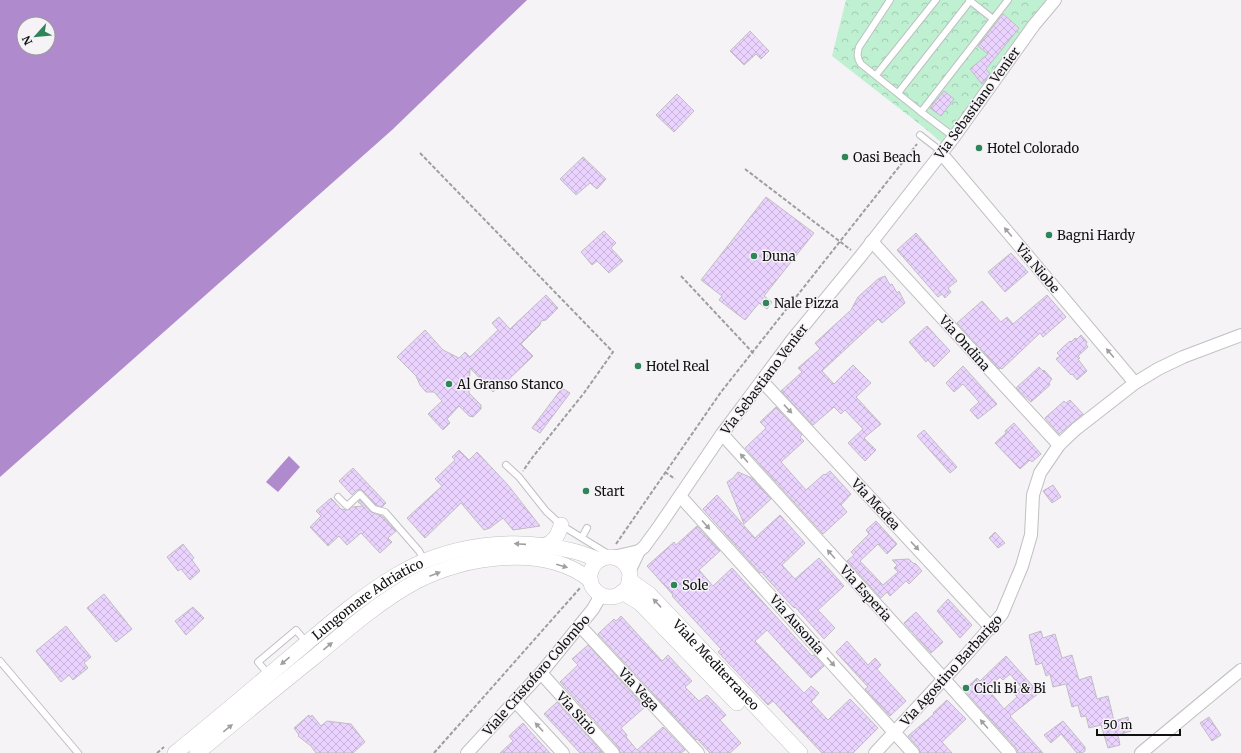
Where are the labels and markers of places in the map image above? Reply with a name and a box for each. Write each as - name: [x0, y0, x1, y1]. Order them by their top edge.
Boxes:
- place label: Hotel Colorado: [987, 140, 1079, 157]
- marker: Hotel Colorado: [974, 143, 984, 153]
- place label: Oasi Beach: [853, 149, 921, 166]
- marker: Oasi Beach: [840, 152, 850, 162]
- place label: Bagni Hardy: [1057, 227, 1135, 244]
- marker: Bagni Hardy: [1044, 230, 1054, 240]
- place label: Duna: [762, 248, 796, 265]
- marker: Duna: [749, 251, 759, 261]
- place label: Nale Pizza: [774, 295, 839, 312]
- marker: Nale Pizza: [761, 298, 771, 308]
- place label: Hotel Real: [646, 358, 709, 375]
- marker: Hotel Real: [633, 361, 643, 371]
- place label: Al Granso Stanco: [456, 376, 564, 393]
- marker: Al Granso Stanco: [444, 379, 454, 389]
- place label: Start: [594, 483, 625, 500]
- marker: Start: [581, 486, 591, 496]
- place label: Sole: [682, 577, 708, 594]
- marker: Sole: [669, 580, 679, 590]
- place label: Cicli Bi & Bi: [974, 680, 1046, 697]
- marker: Cicli Bi & Bi: [961, 683, 971, 693]

